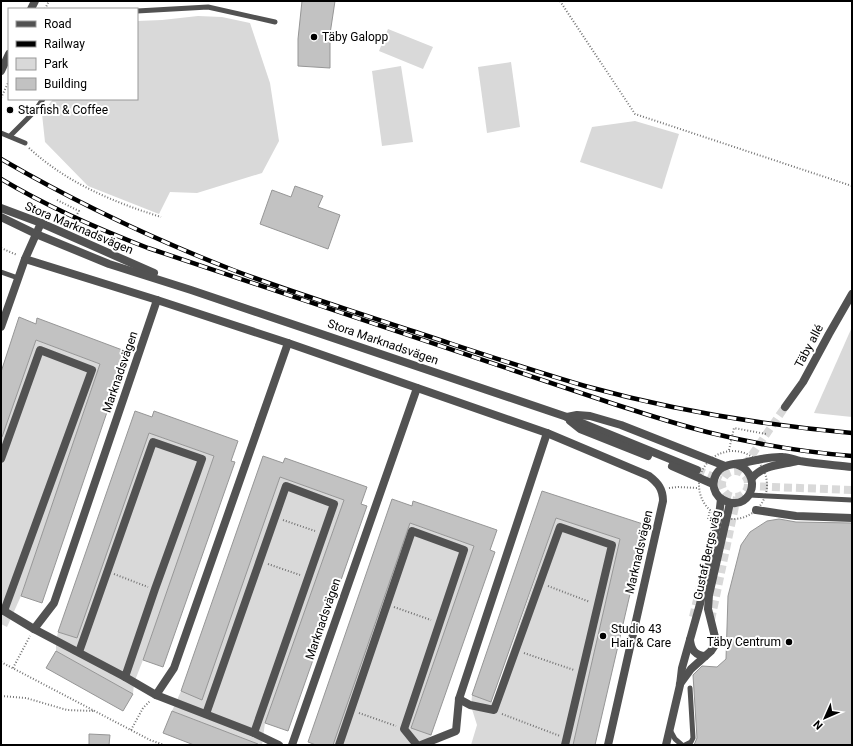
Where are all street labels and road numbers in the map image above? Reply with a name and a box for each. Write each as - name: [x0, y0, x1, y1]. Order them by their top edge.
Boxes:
- street label: Stora Marknadsvägen: [23, 199, 135, 257]
- street label: Stora Marknadsvägen: [326, 316, 440, 368]
- street label: Täby allé: [792, 322, 826, 370]
- street label: Marknadsvägen: [100, 329, 140, 415]
- street label: Marknadsvägen: [623, 509, 655, 595]
- street label: Gustaf Bergs väg: [691, 509, 723, 601]
- street label: Marknadsvägen: [303, 576, 343, 662]

